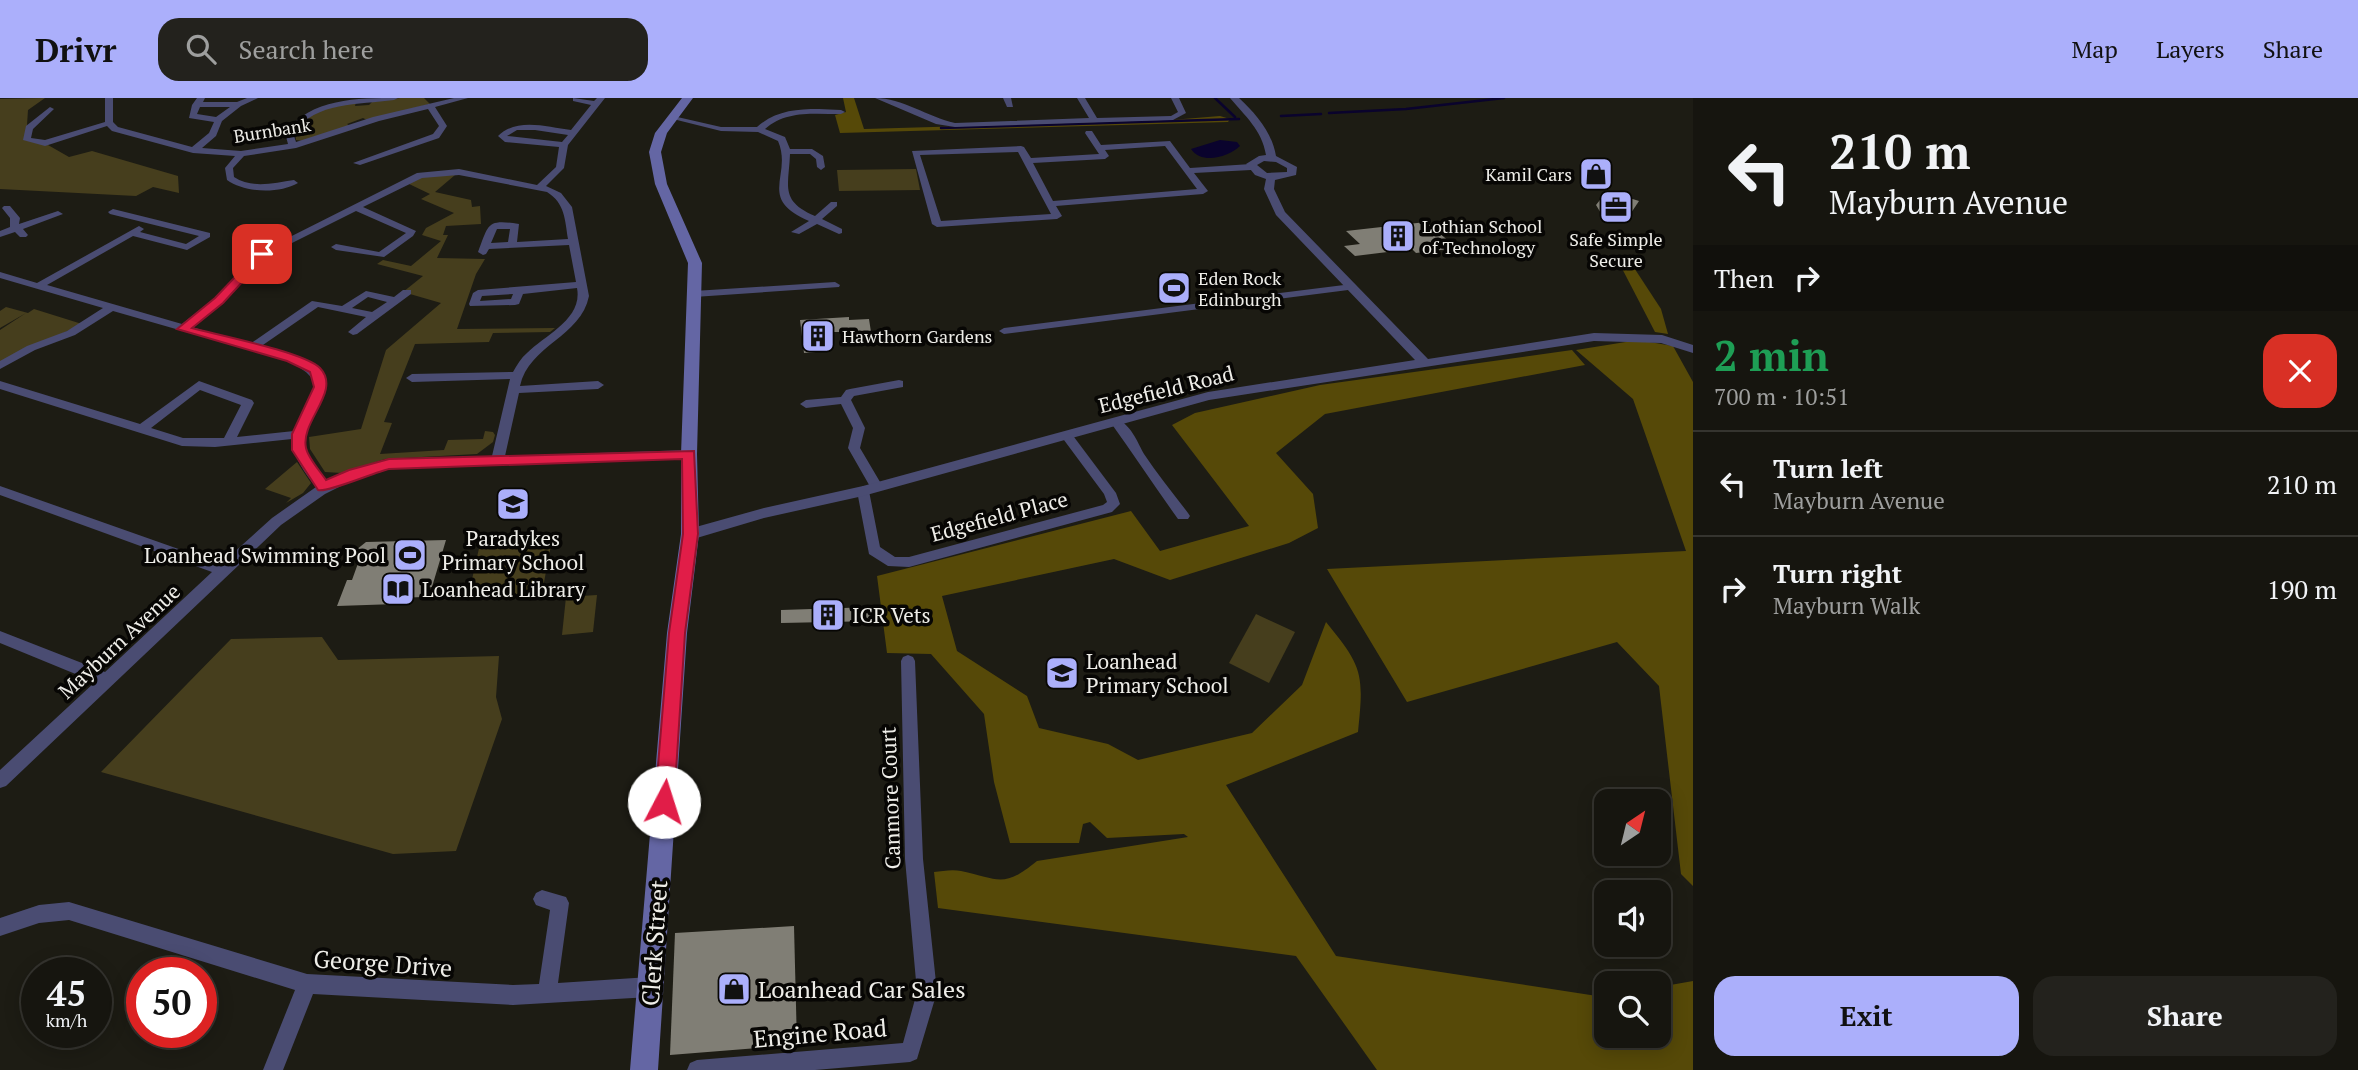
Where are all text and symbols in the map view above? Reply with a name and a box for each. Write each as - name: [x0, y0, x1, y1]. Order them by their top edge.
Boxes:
- search box: [158, 18, 648, 81]
- text: Drivr: [35, 28, 116, 71]
- icon: search: [182, 30, 220, 68]
- text: Search here: [238, 32, 374, 66]
- text: Map: [2071, 33, 2118, 65]
- text: Layers: [2156, 33, 2225, 65]
- text: Share: [2263, 33, 2323, 65]
- street label: Burnbank: [232, 112, 313, 148]
- text: 210 m: [1829, 118, 1971, 183]
- icon: left: [1714, 126, 1805, 217]
- shop icon: Kamil Cars: [1577, 155, 1615, 193]
- place label: Kamil Cars: [1485, 162, 1572, 186]
- text: Mayburn Avenue: [1829, 181, 2068, 223]
- office icon: Safe Simple Secure: [1597, 188, 1635, 226]
- place label: Lothian School of Technology: [1422, 214, 1542, 259]
- building icon: Lothian School of Technology: [1379, 217, 1417, 255]
- pin: [232, 224, 292, 284]
- place label: Safe Simple Secure: [1569, 227, 1663, 272]
- icon: arrive: [243, 235, 281, 273]
- icon: right: [1788, 259, 1826, 297]
- text: Then: [1714, 261, 1774, 295]
- place label: Eden Rock Edinburgh: [1198, 266, 1282, 311]
- sports icon: Eden Rock Edinburgh: [1155, 269, 1193, 307]
- building icon: Hawthorn Gardens: [799, 317, 837, 355]
- place label: Hawthorn Gardens: [842, 324, 992, 348]
- text: 2 min: [1714, 327, 1829, 383]
- button: close: [2263, 334, 2337, 408]
- street label: Edgefield Road: [1095, 359, 1237, 419]
- text: 700 m · 10:51: [1714, 381, 1849, 412]
- text: Turn left: [1773, 451, 1883, 485]
- icon: left: [1714, 465, 1752, 503]
- text: 210 m: [2267, 467, 2337, 501]
- street label: Edgefield Place: [927, 484, 1071, 548]
- school or university icon: Paradykes Primary School: [494, 485, 532, 523]
- text: Mayburn Avenue: [1773, 485, 1945, 516]
- place label: Paradykes Primary School: [442, 524, 584, 576]
- sports icon: Loanhead Swimming Pool: [391, 536, 429, 574]
- place label: Loanhead Swimming Pool: [144, 541, 386, 569]
- text: Turn right: [1773, 556, 1902, 590]
- library icon: Loanhead Library: [379, 570, 417, 608]
- icon: right: [1714, 570, 1752, 608]
- text: 190 m: [2267, 572, 2337, 606]
- place label: Loanhead Library: [422, 575, 586, 603]
- street label: Mayburn Avenue: [52, 577, 186, 705]
- text: Mayburn Walk: [1773, 590, 1920, 621]
- building icon: ICR Vets: [809, 596, 847, 634]
- place label: ICR Vets: [852, 601, 931, 629]
- place label: Loanhead Primary School: [1086, 647, 1229, 699]
- school or university icon: Loanhead Primary School: [1043, 654, 1081, 692]
- street label: Canmore Court: [874, 726, 906, 870]
- position arrow: [627, 765, 701, 839]
- north arrow: [1594, 789, 1671, 866]
- map controls: [1594, 789, 1671, 1048]
- street label: Clerk Street: [634, 879, 674, 1007]
- button: sound: [1594, 880, 1671, 957]
- street label: George Drive: [313, 942, 453, 984]
- speed limit sign: 50: [126, 957, 217, 1048]
- text: 45: [47, 970, 86, 1016]
- shop icon: Loanhead Car Sales: [715, 970, 753, 1008]
- button: search: [1594, 971, 1671, 1048]
- place label: Loanhead Car Sales: [758, 973, 966, 1005]
- button: Exit: [1714, 976, 2019, 1056]
- button: Share: [2033, 976, 2337, 1056]
- text: km/h: [46, 1008, 87, 1032]
- street label: Engine Road: [752, 1011, 888, 1055]

